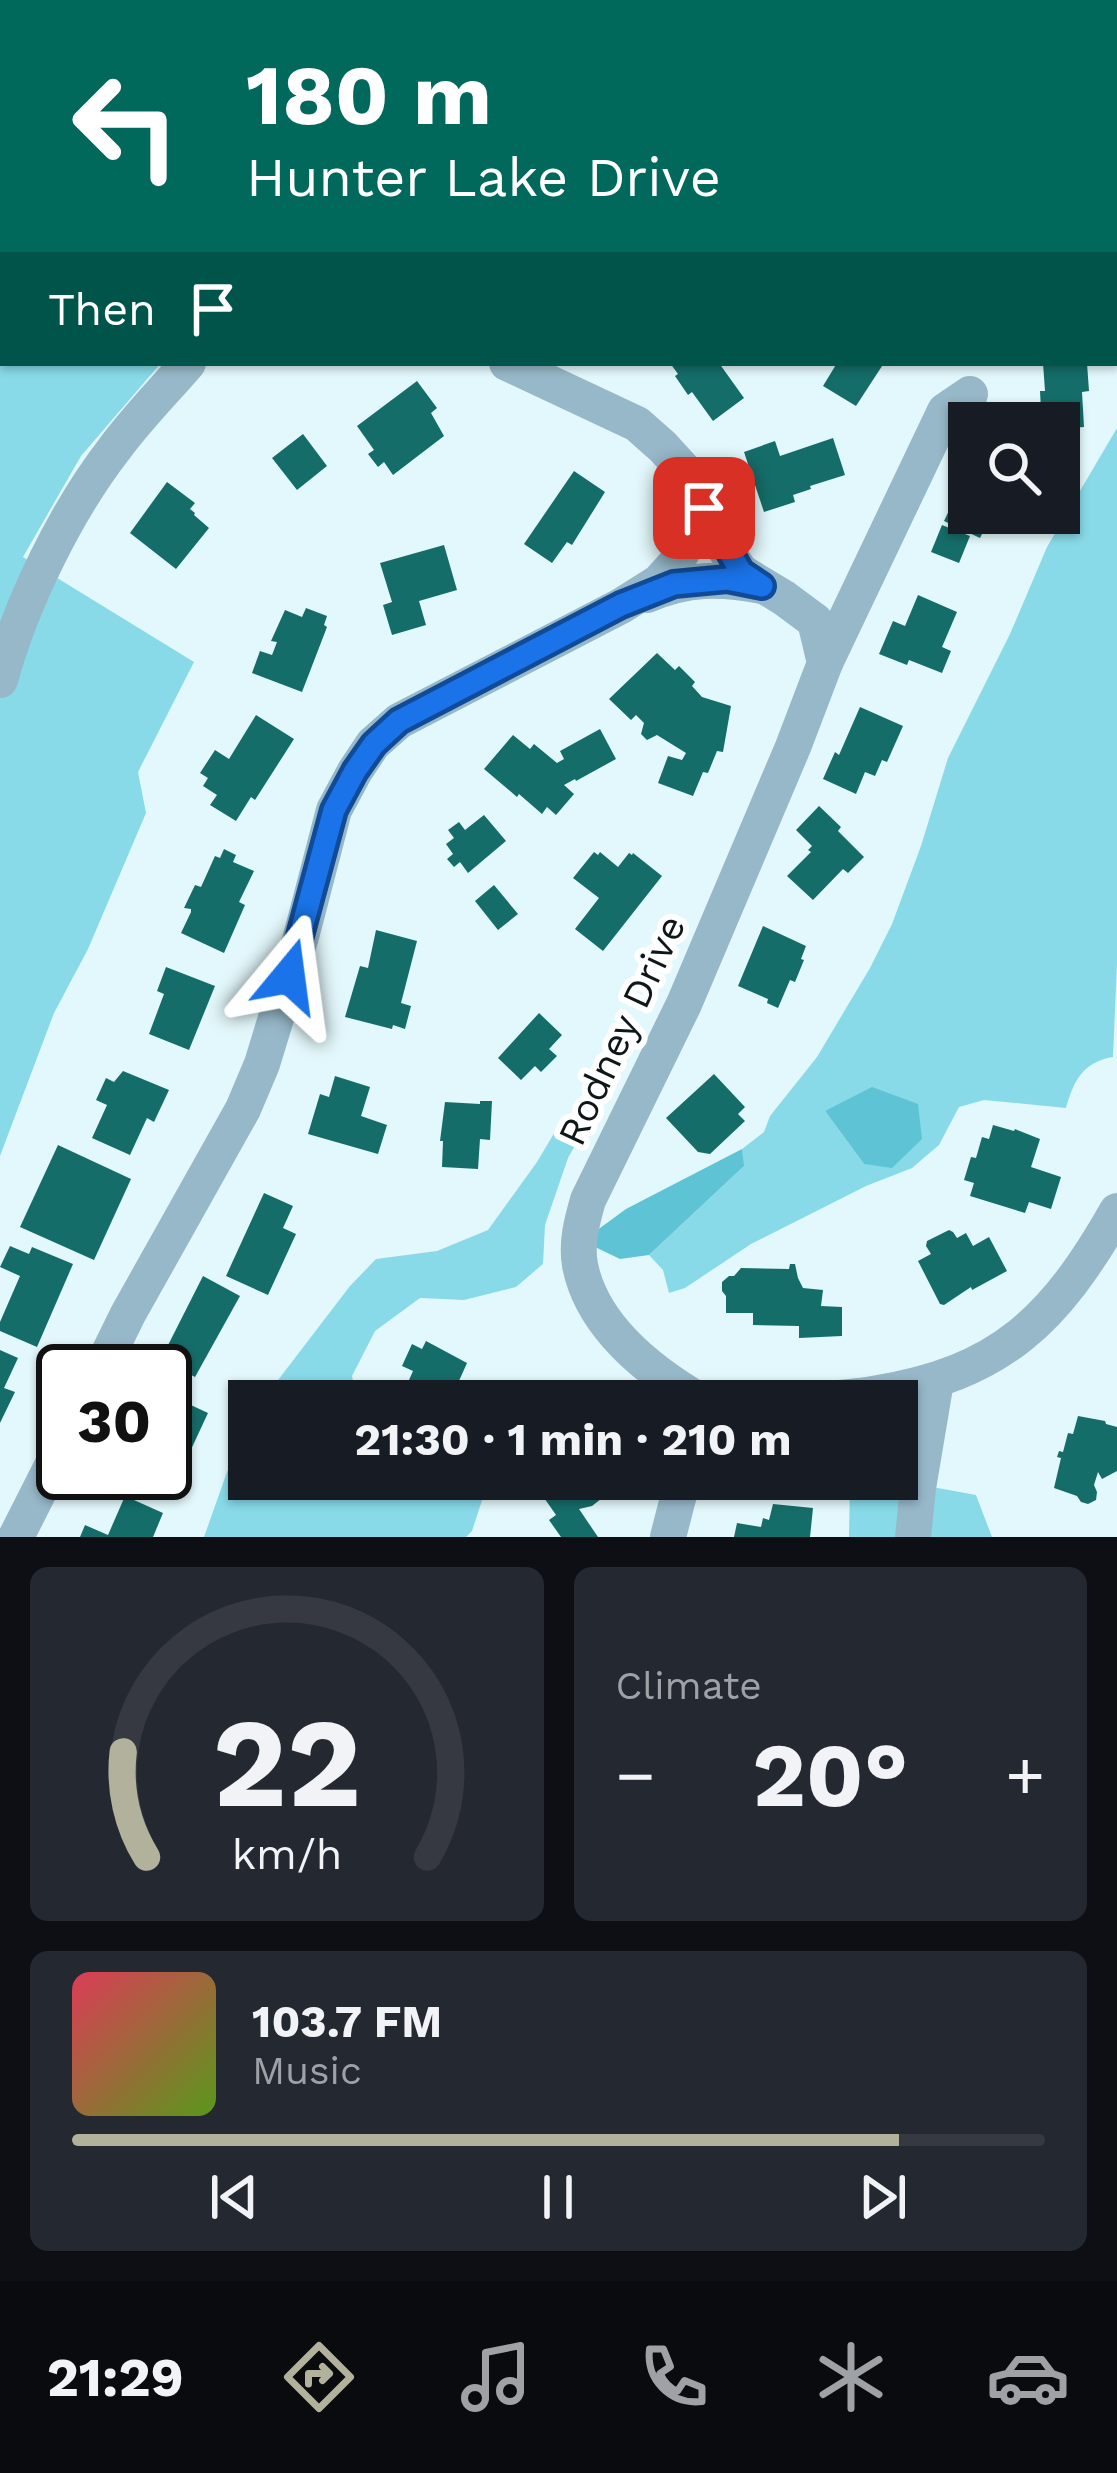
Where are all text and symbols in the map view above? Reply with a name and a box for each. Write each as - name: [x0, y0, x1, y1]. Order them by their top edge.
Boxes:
- text: 180 m: [246, 46, 492, 144]
- icon: left: [48, 48, 204, 204]
- text: Hunter Lake Drive: [246, 146, 721, 209]
- icon: arrive: [180, 276, 246, 342]
- text: Then: [48, 283, 156, 336]
- map controls: [948, 402, 1080, 534]
- button: search: [948, 402, 1080, 534]
- pin: [653, 457, 755, 559]
- icon: arrive: [671, 475, 737, 541]
- street label: Rodney Drive: [549, 908, 694, 1152]
- position arrow: [226, 913, 352, 1039]
- speed limit sign: 30: [36, 1344, 192, 1500]
- text: 21:30 · 1 min · 210 m: [354, 1413, 792, 1466]
- text: Climate: [616, 1663, 762, 1708]
- text: 22: [212, 1690, 361, 1836]
- text: 20°: [752, 1722, 908, 1828]
- text: −: [616, 1737, 655, 1814]
- text: +: [1005, 1737, 1045, 1814]
- text: km/h: [231, 1829, 342, 1879]
- text: 103.7 FM: [252, 1995, 442, 2048]
- text: Music: [252, 2048, 362, 2093]
- icon: previous: [201, 2164, 267, 2230]
- icon: pause: [525, 2164, 591, 2230]
- icon: next: [850, 2164, 916, 2230]
- icon: directions: [277, 2335, 361, 2419]
- icon: music: [454, 2335, 538, 2419]
- icon: phone: [632, 2335, 716, 2419]
- icon: climate: [809, 2335, 893, 2419]
- icon: car: [986, 2335, 1070, 2419]
- text: 21:29: [47, 2346, 184, 2409]

